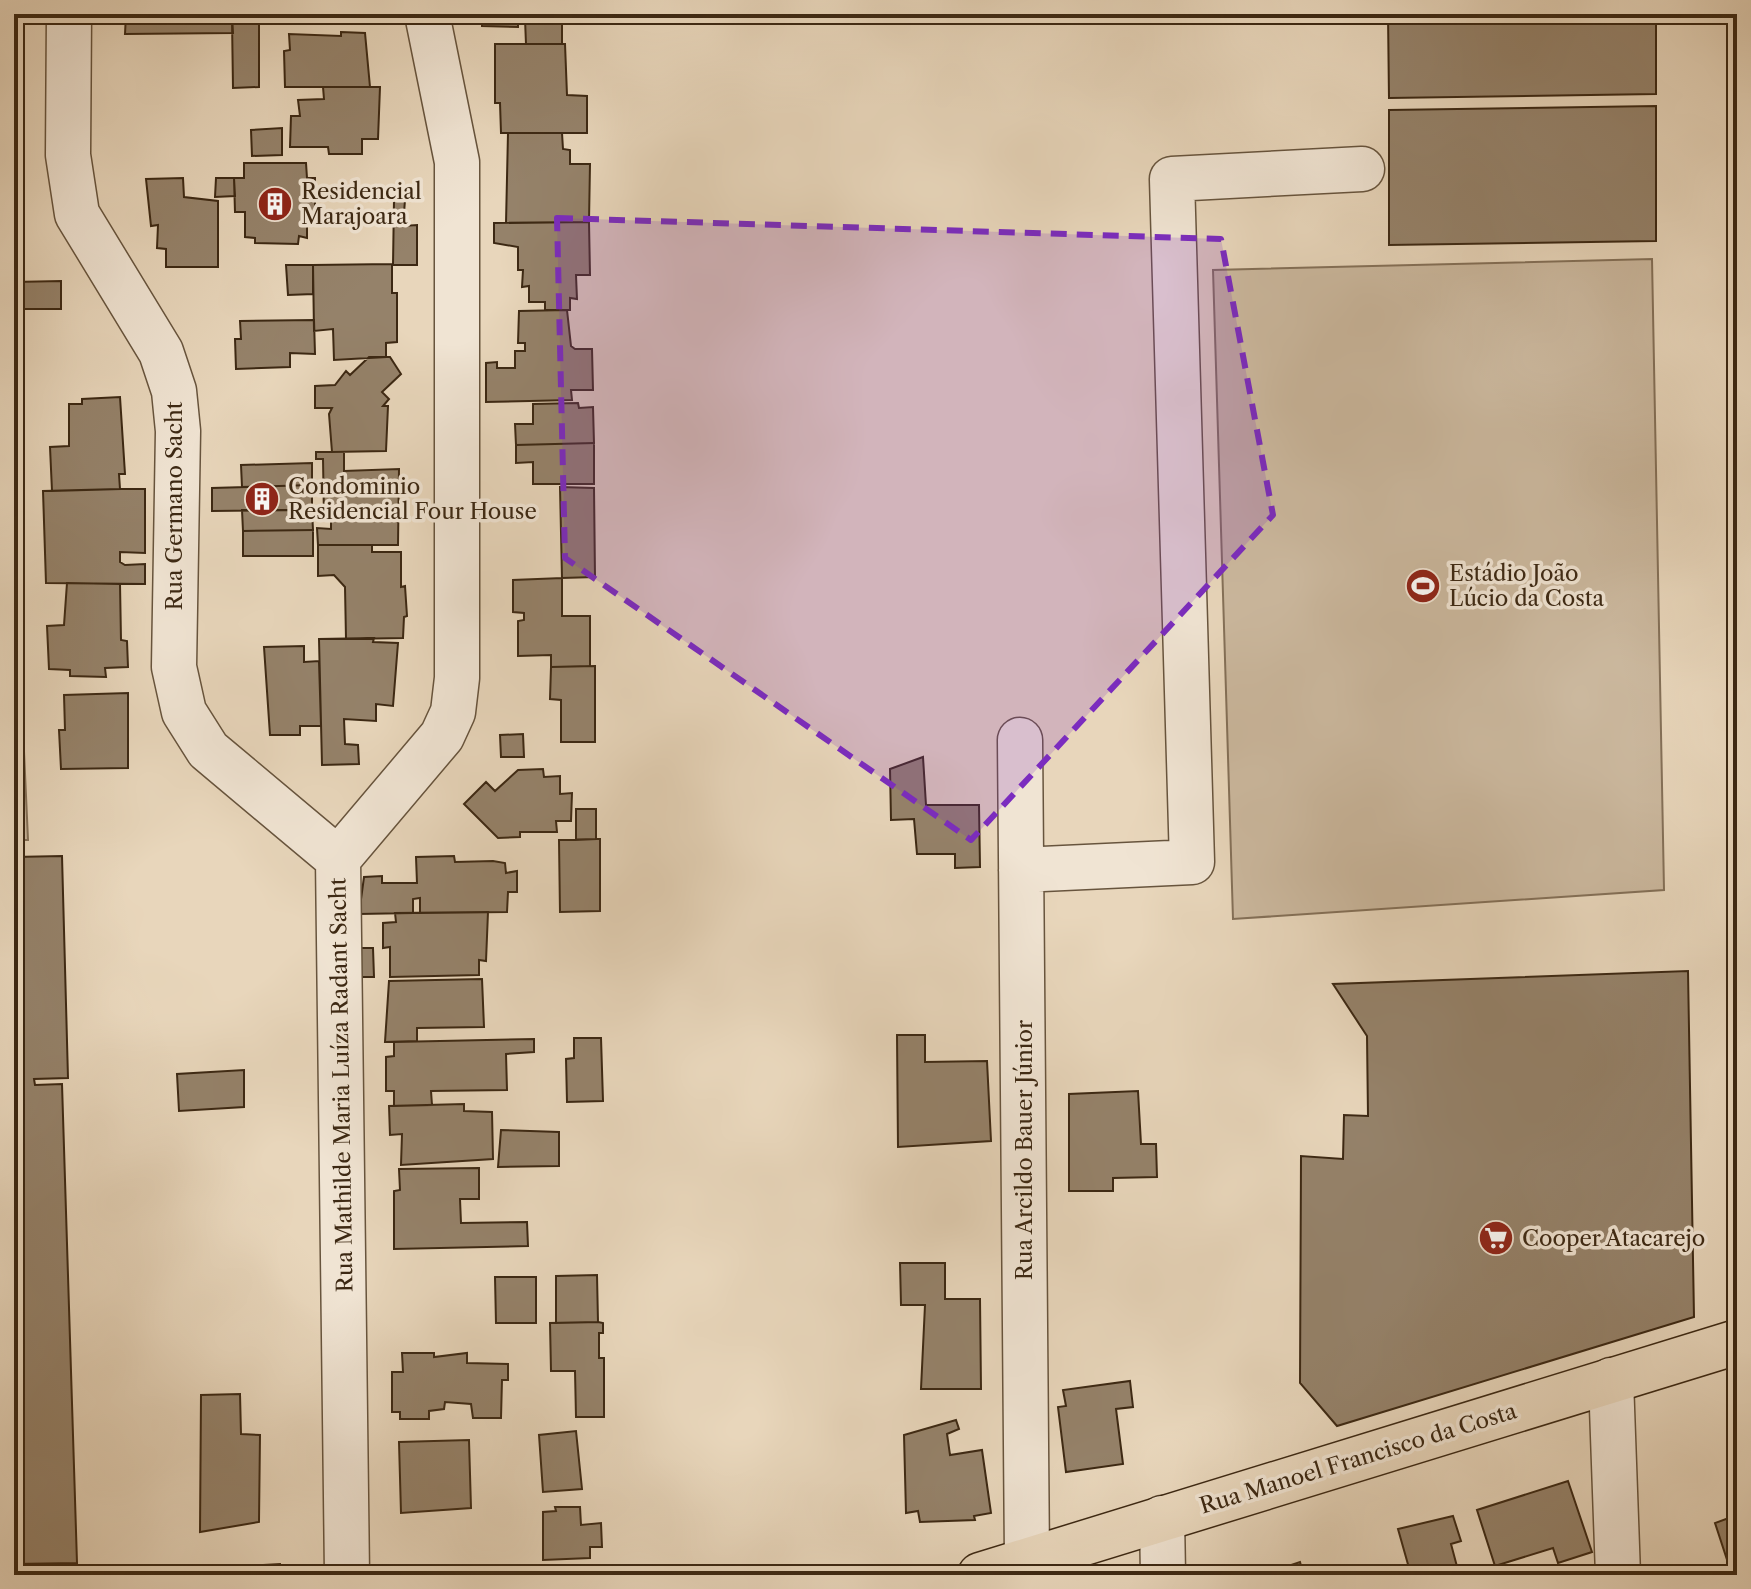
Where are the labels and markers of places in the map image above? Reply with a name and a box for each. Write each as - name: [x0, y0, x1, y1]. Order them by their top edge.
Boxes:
- place label: Residencial Marajoara: [301, 178, 422, 230]
- building icon: Residencial Marajoara: [256, 185, 294, 223]
- place label: Condominio Residencial Four House: [288, 473, 537, 525]
- building icon: Condominio Residencial Four House: [243, 480, 281, 518]
- place label: Estádio João Lúcio da Costa: [1449, 560, 1604, 612]
- sports icon: Estádio João Lúcio da Costa: [1404, 567, 1442, 605]
- supermarket icon: Cooper Atacarejo: [1477, 1219, 1515, 1257]
- place label: Cooper Atacarejo: [1522, 1225, 1705, 1252]

